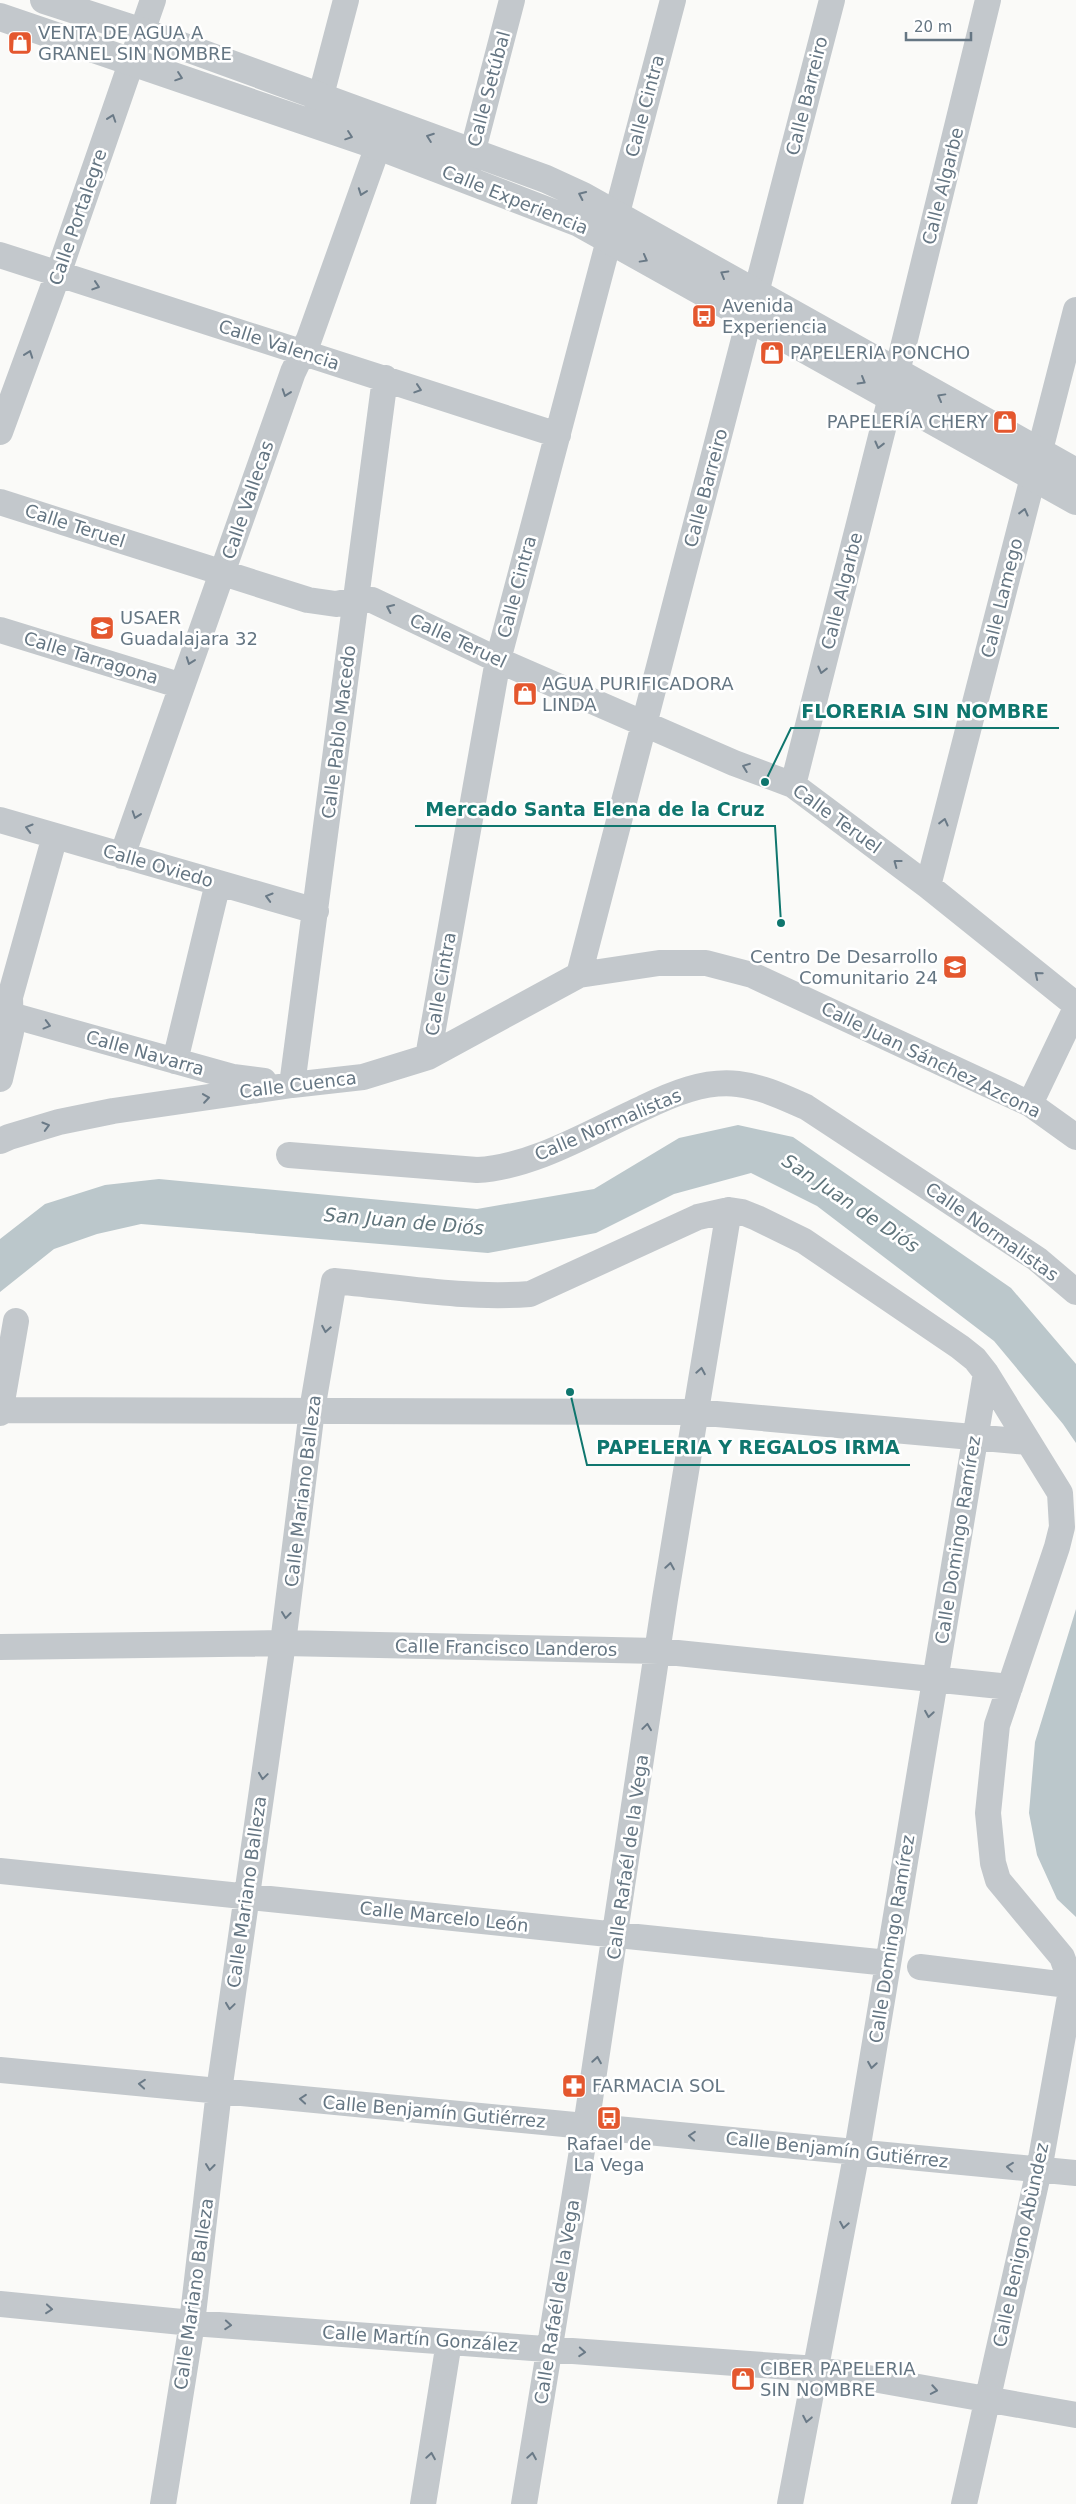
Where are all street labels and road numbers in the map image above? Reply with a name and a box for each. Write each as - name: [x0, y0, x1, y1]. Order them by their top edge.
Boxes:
- street label: Calle Setúbal: [463, 29, 514, 149]
- street label: Calle Barreiro: [782, 34, 831, 158]
- street label: Calle Cintra: [621, 53, 668, 159]
- street label: Calle Algarbe: [918, 125, 967, 247]
- street label: Calle Portalegre: [44, 146, 111, 288]
- street label: Calle Experiencia: [439, 161, 591, 238]
- street label: Calle Valencia: [216, 315, 342, 374]
- street label: Calle Barreiro: [680, 426, 731, 549]
- street label: Calle Vallecas: [217, 438, 278, 562]
- street label: Calle Teruel: [22, 499, 128, 552]
- street label: Calle Algarbe: [817, 530, 866, 652]
- street label: Calle Cintra: [493, 534, 540, 640]
- street label: Calle Lamego: [977, 536, 1027, 660]
- street label: Calle Teruel: [407, 609, 510, 672]
- street label: Calle Tarragona: [21, 627, 161, 688]
- street label: Calle Pablo Macedo: [317, 644, 360, 820]
- street label: Calle Teruel: [789, 779, 886, 858]
- street label: Calle Oviedo: [101, 840, 216, 891]
- street label: Calle Cintra: [421, 930, 460, 1037]
- street label: Calle Juan Sánchez Azcona: [818, 997, 1044, 1122]
- street label: Calle Navarra: [84, 1026, 207, 1079]
- street label: Calle Cuenca: [238, 1067, 358, 1102]
- street label: Calle Normalistas: [531, 1084, 684, 1165]
- street label: Calle Normalistas: [922, 1178, 1063, 1285]
- street label: Calle Mariano Balleza: [280, 1394, 325, 1588]
- street label: Calle Domingo Ramírez: [931, 1434, 984, 1646]
- street label: Calle Francisco Landeros: [395, 1635, 617, 1660]
- street label: Calle Rafaél de la Vega: [603, 1753, 652, 1961]
- street label: Calle Mariano Balleza: [223, 1795, 270, 1989]
- street label: Calle Domingo Ramírez: [865, 1833, 918, 2045]
- street label: Calle Marcelo León: [358, 1897, 530, 1936]
- street label: Calle Benjamín Gutiérrez: [322, 2091, 547, 2132]
- street label: Calle Benjamín Gutiérrez: [725, 2127, 950, 2172]
- street label: Calle Benigno Abùndez: [989, 2141, 1052, 2349]
- street label: Calle Mariano Balleza: [170, 2197, 217, 2391]
- street label: Calle Rafaél de la Vega: [530, 2198, 583, 2406]
- street label: Calle Martín González: [322, 2321, 518, 2356]

